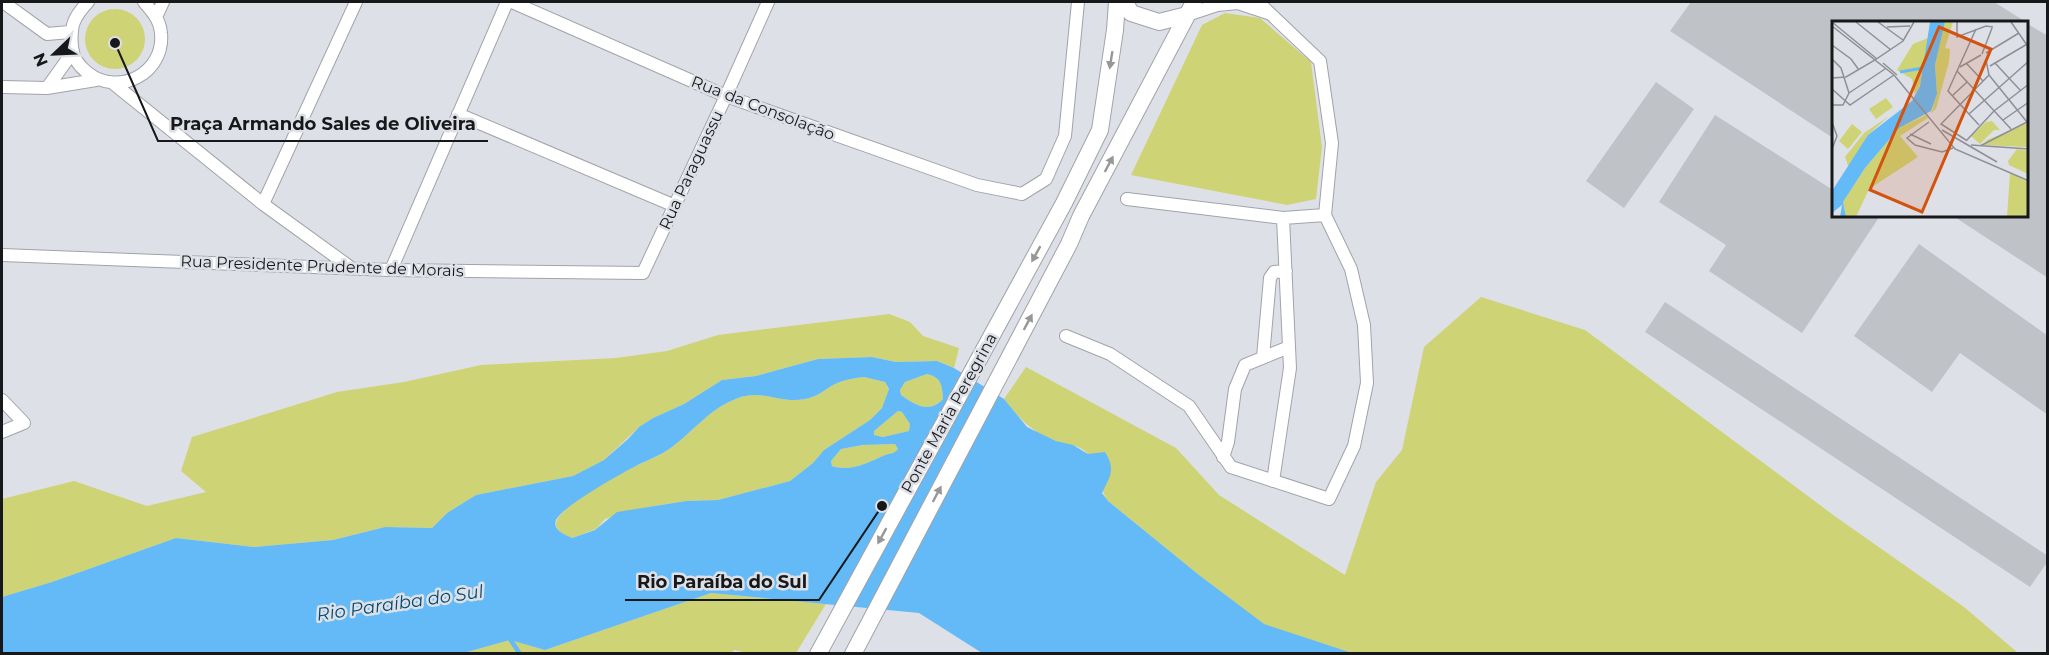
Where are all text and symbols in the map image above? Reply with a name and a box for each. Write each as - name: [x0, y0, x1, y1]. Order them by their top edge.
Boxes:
- inset map: [1832, 21, 2028, 218]
- north arrow: [24, 24, 84, 84]
- text: N: [29, 50, 52, 69]
- one-way arrow: [1106, 50, 1115, 69]
- street label: Rua da Consolação: [688, 72, 838, 144]
- callout: Praça Armando Sales de Oliveira: [158, 105, 488, 141]
- street label: Rua Paraguassu: [655, 107, 727, 233]
- text: Praça Armando Sales de Oliveira: [170, 113, 476, 135]
- one-way arrow: [1104, 155, 1114, 172]
- one-way arrow: [1031, 246, 1041, 263]
- street label: Rua Presidente Prudente de Morais: [180, 252, 464, 280]
- one-way arrow: [1023, 313, 1033, 330]
- street label: Ponte Maria Peregrina: [897, 330, 1001, 496]
- one-way arrow: [932, 486, 942, 503]
- one-way arrow: [877, 528, 887, 545]
- callout: Rio Paraíba do Sul: [625, 564, 819, 600]
- text: Rio Paraíba do Sul: [637, 571, 807, 593]
- water label: Rio Paraíba do Sul: [315, 580, 485, 626]

